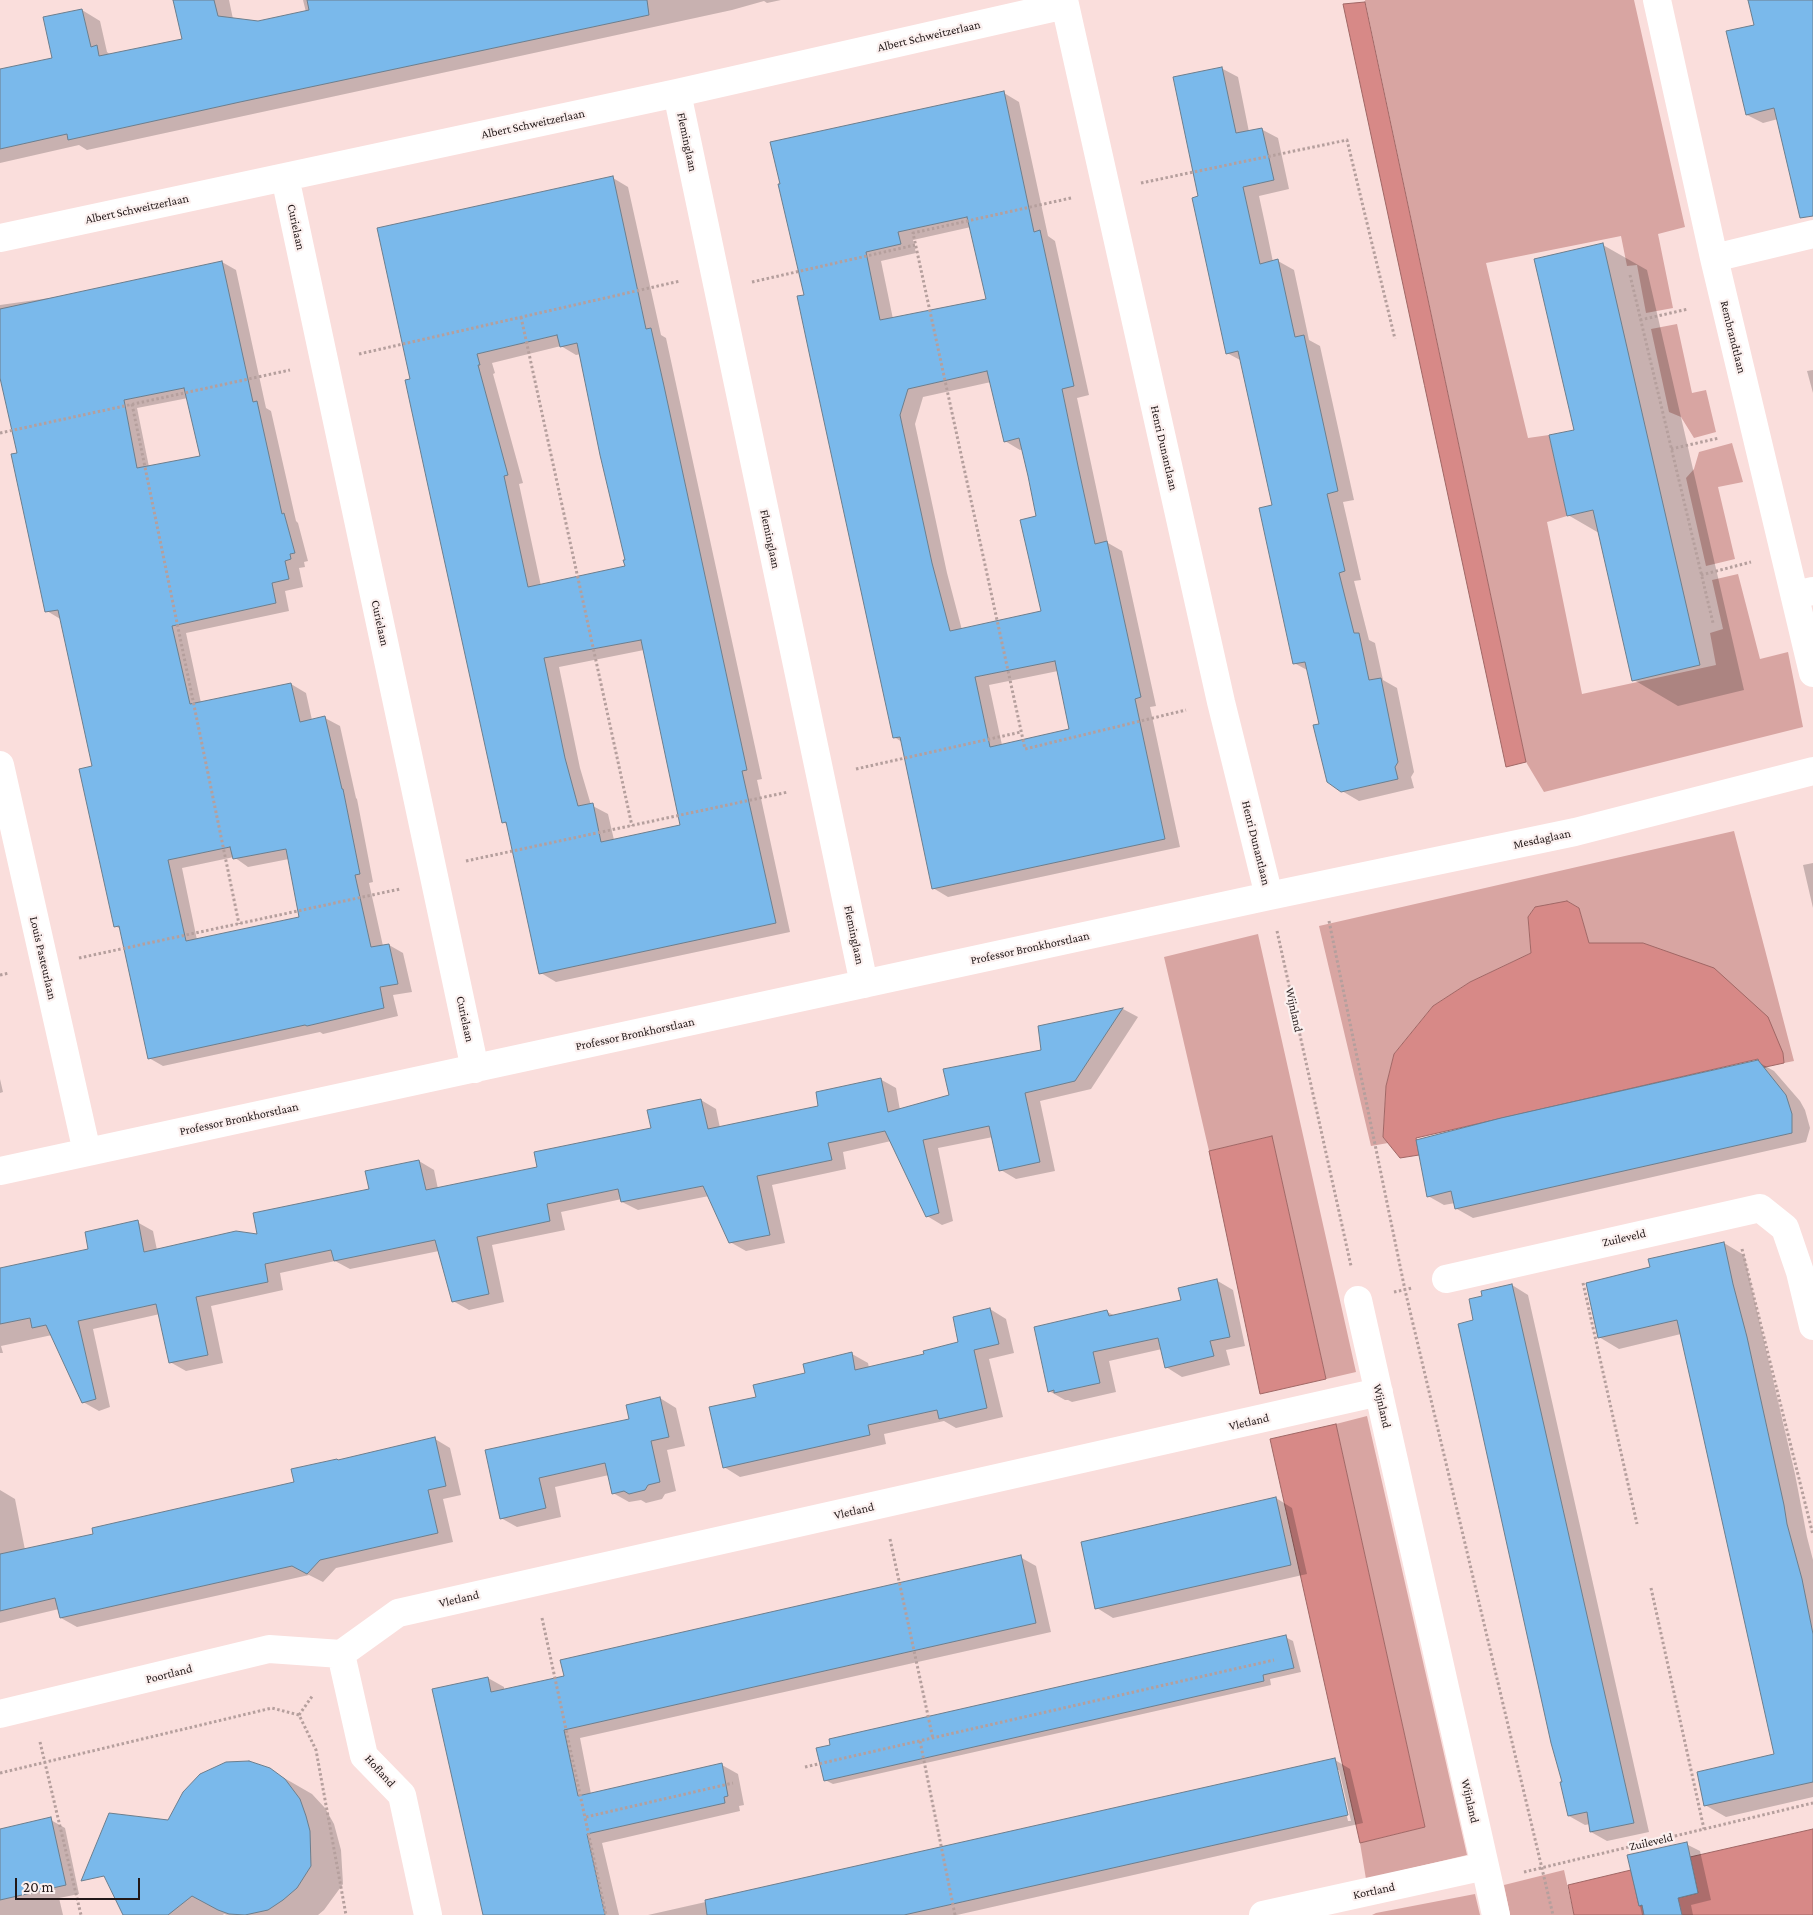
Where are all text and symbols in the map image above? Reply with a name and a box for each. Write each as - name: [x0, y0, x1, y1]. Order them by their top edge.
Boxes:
- street label: Albert Schweitzerlaan: [876, 17, 982, 55]
- street label: Albert Schweitzerlaan: [480, 106, 586, 142]
- street label: Fleminglaan: [674, 111, 700, 173]
- street label: Albert Schweitzerlaan: [84, 191, 190, 227]
- street label: Curielaan: [284, 203, 308, 251]
- street label: Rembrandtlaan: [1717, 299, 1749, 375]
- street label: Henri Dunantlaan: [1147, 404, 1181, 492]
- street label: Fleminglaan: [757, 508, 783, 570]
- street label: Curielaan: [368, 599, 392, 647]
- street label: Henri Dunantlaan: [1239, 799, 1273, 887]
- street label: Mesdaglaan: [1512, 826, 1572, 852]
- street label: Fleminglaan: [841, 904, 867, 966]
- street label: Louis Pasteurlaan: [26, 915, 60, 1001]
- street label: Professor Bronkhorstlaan: [969, 928, 1091, 968]
- street label: Wijnland: [1282, 987, 1306, 1033]
- street label: Curielaan: [453, 995, 477, 1043]
- street label: Professor Bronkhorstlaan: [574, 1014, 696, 1054]
- street label: Professor Bronkhorstlaan: [178, 1099, 300, 1139]
- street label: Zuileveld: [1601, 1226, 1647, 1250]
- street label: Wijnland: [1370, 1383, 1394, 1429]
- street label: Vletland: [1228, 1410, 1270, 1434]
- street label: Vletland: [833, 1499, 875, 1523]
- street label: Vletland: [438, 1587, 480, 1611]
- street label: Poortland: [144, 1661, 194, 1687]
- street label: Hofland: [362, 1752, 398, 1790]
- street label: Wijnland: [1458, 1778, 1482, 1824]
- street label: Zuileveld: [1628, 1830, 1674, 1854]
- scale bar: [18, 1868, 142, 1900]
- text: 20 m: [23, 1879, 54, 1895]
- street label: Kortland: [1352, 1880, 1396, 1902]

